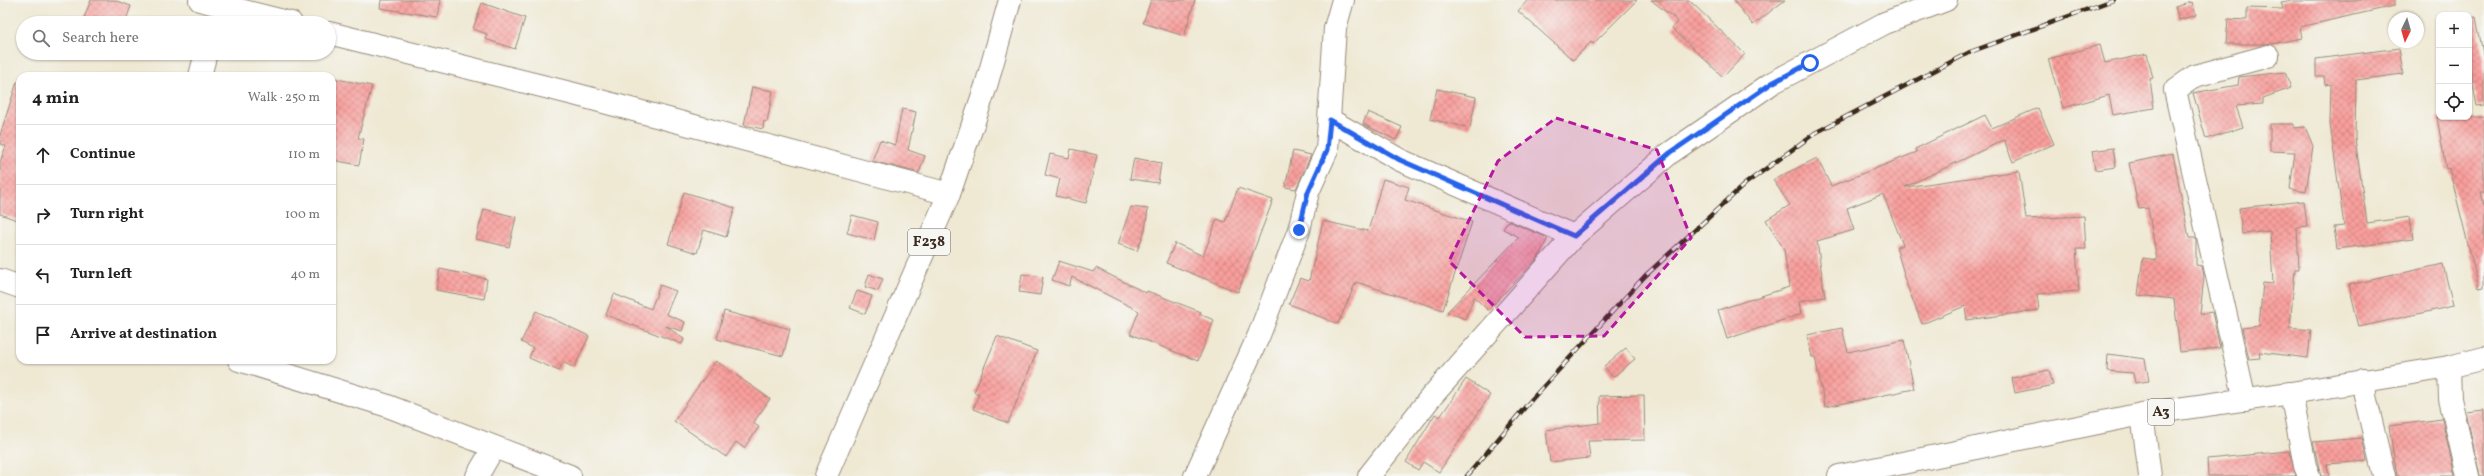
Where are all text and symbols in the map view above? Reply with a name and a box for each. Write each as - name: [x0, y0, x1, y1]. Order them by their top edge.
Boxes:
- north arrow: [2388, 12, 2424, 48]
- map controls: [2436, 12, 2472, 120]
- button: +: [2436, 12, 2472, 48]
- search box: [16, 16, 336, 60]
- icon: search: [30, 27, 52, 49]
- text: Search here: [62, 28, 139, 49]
- button: −: [2436, 48, 2472, 84]
- route start: [1801, 54, 1819, 72]
- button: locate: [2436, 84, 2472, 120]
- text: 4 min: [32, 87, 79, 110]
- text: Walk · 250 m: [248, 89, 320, 107]
- icon: ahead: [32, 144, 54, 166]
- text: Continue: [70, 144, 135, 165]
- text: 110 m: [288, 146, 320, 164]
- icon: right: [32, 204, 54, 226]
- text: Turn right: [70, 204, 144, 225]
- text: 100 m: [285, 206, 320, 224]
- route end: [1290, 221, 1308, 239]
- road number: F238: [908, 229, 950, 255]
- icon: left: [32, 264, 54, 286]
- text: Turn left: [70, 264, 132, 285]
- text: 40 m: [291, 266, 320, 284]
- icon: arrive: [32, 324, 54, 346]
- text: Arrive at destination: [70, 324, 217, 345]
- road number: A3: [2148, 399, 2174, 425]

